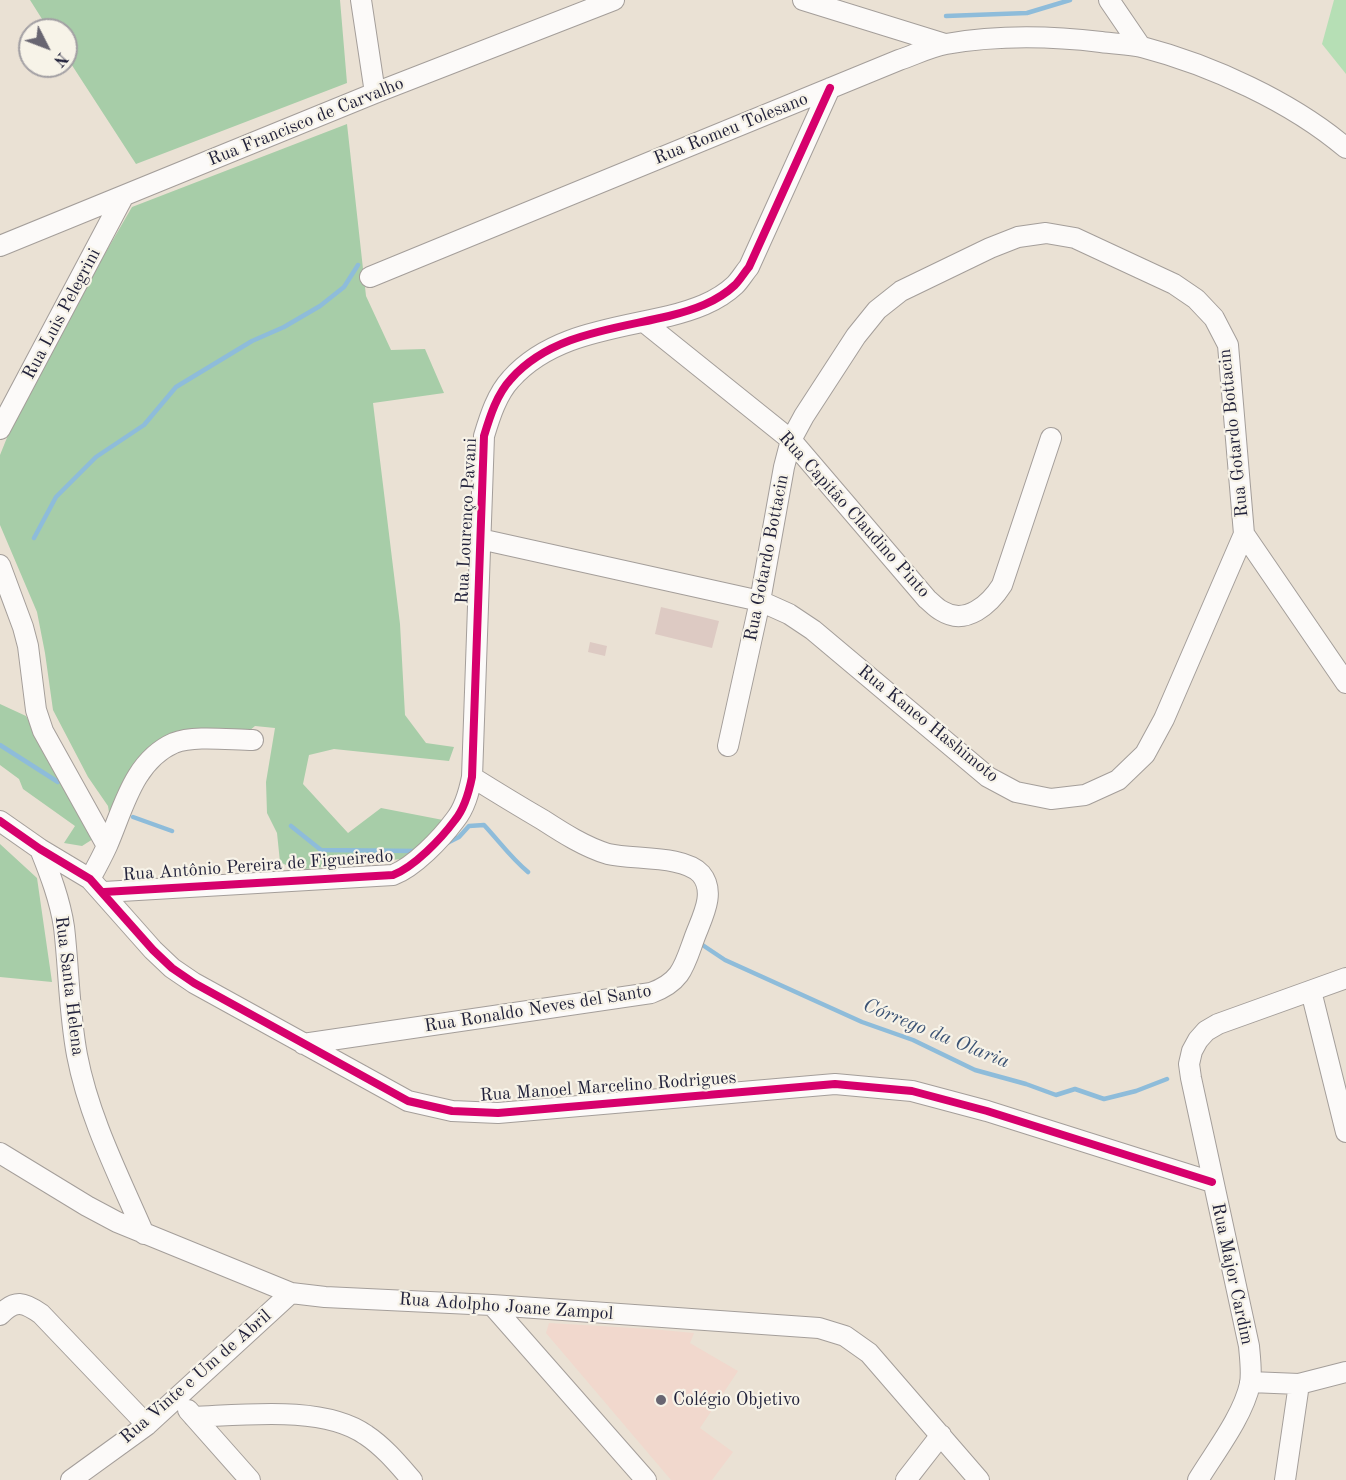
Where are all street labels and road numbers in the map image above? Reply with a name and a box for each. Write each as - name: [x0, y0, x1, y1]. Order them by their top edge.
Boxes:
- street label: Rua Francisco de Carvalho: [205, 73, 407, 171]
- street label: Rua Romeu Tolesano: [651, 88, 811, 170]
- street label: Rua Luis Pelegrini: [18, 245, 106, 383]
- street label: Rua Gotardo Bottacin: [1214, 348, 1254, 518]
- street label: Rua Capitão Claudino Pinto: [774, 427, 934, 603]
- street label: Rua Lourenço Pavani: [452, 437, 482, 605]
- street label: Rua Gotardo Bottacin: [740, 473, 794, 643]
- street label: Rua Kaneo Hashimoto: [853, 661, 1003, 787]
- street label: Rua Antônio Pereira de Figueiredo: [122, 846, 394, 886]
- street label: Rua Santa Helena: [50, 915, 88, 1057]
- street label: Rua Ronaldo Neves del Santo: [423, 980, 653, 1038]
- street label: Rua Manoel Marcelino Rodrigues: [479, 1067, 737, 1107]
- street label: Rua Major Cardim: [1206, 1201, 1258, 1347]
- street label: Rua Adolpho Joane Zampol: [398, 1289, 614, 1325]
- street label: Rua Vinte e Um de Abril: [116, 1305, 276, 1449]

